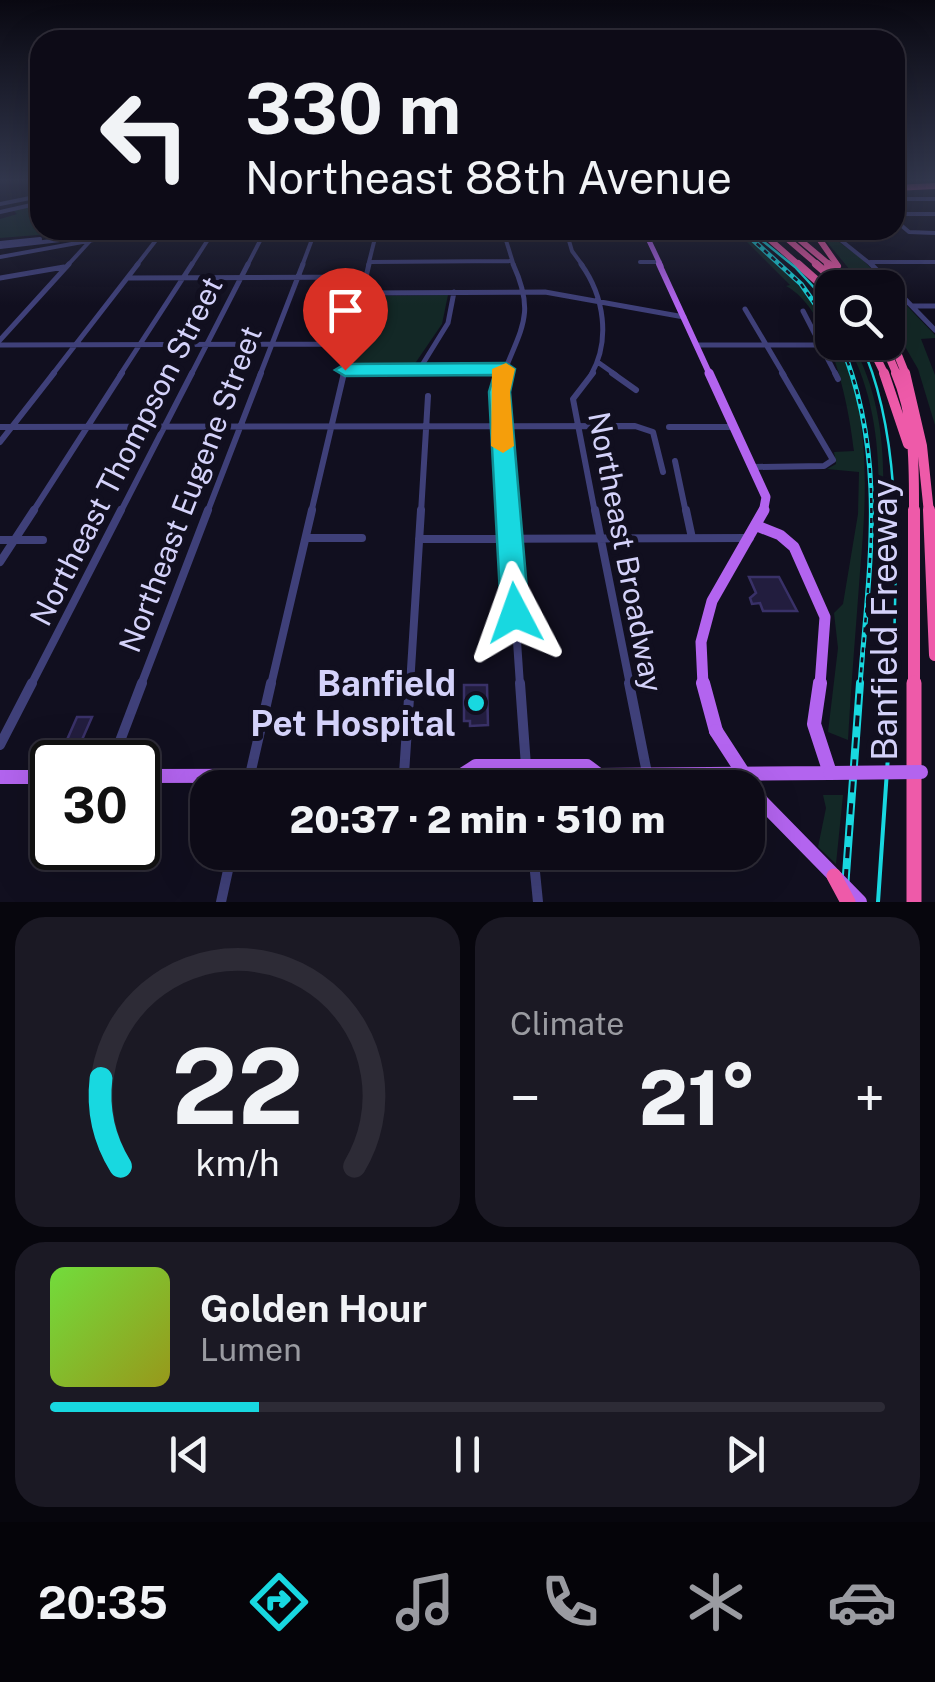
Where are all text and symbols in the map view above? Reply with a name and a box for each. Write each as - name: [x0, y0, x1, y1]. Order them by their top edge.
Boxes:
- text: 330 m: [245, 67, 461, 150]
- icon: left: [80, 70, 210, 200]
- text: Northeast 88th Avenue: [245, 151, 732, 204]
- pin: [303, 268, 388, 371]
- street label: Northeast Thompson Street: [22, 270, 230, 632]
- map controls: [815, 270, 905, 360]
- button: search: [815, 270, 905, 360]
- icon: arrive: [318, 283, 373, 338]
- street label: Northeast Eugene Street: [111, 321, 269, 657]
- street label: Northeast Broadway: [581, 409, 671, 695]
- street label: Banfield Freeway: [864, 479, 905, 761]
- position arrow: [463, 561, 567, 665]
- place label: Banfield Pet Hospital: [250, 663, 456, 744]
- marker: Banfield Pet Hospital: [465, 692, 487, 714]
- speed limit sign: 30: [30, 740, 160, 870]
- text: 20:37 · 2 min · 510 m: [290, 797, 665, 842]
- text: Climate: [510, 1005, 624, 1042]
- text: 22: [171, 1025, 304, 1147]
- text: 21°: [639, 1054, 756, 1142]
- text: −: [510, 1066, 541, 1130]
- text: +: [855, 1066, 885, 1130]
- text: km/h: [195, 1142, 280, 1184]
- text: Golden Hour: [200, 1286, 427, 1331]
- text: Lumen: [200, 1331, 302, 1368]
- icon: previous: [162, 1427, 217, 1482]
- icon: pause: [440, 1427, 495, 1482]
- icon: next: [718, 1427, 773, 1482]
- icon: directions: [244, 1567, 314, 1637]
- icon: music: [390, 1567, 460, 1637]
- icon: phone: [535, 1567, 605, 1637]
- icon: climate: [681, 1567, 751, 1637]
- icon: car: [827, 1567, 897, 1637]
- text: 20:35: [38, 1576, 168, 1629]

